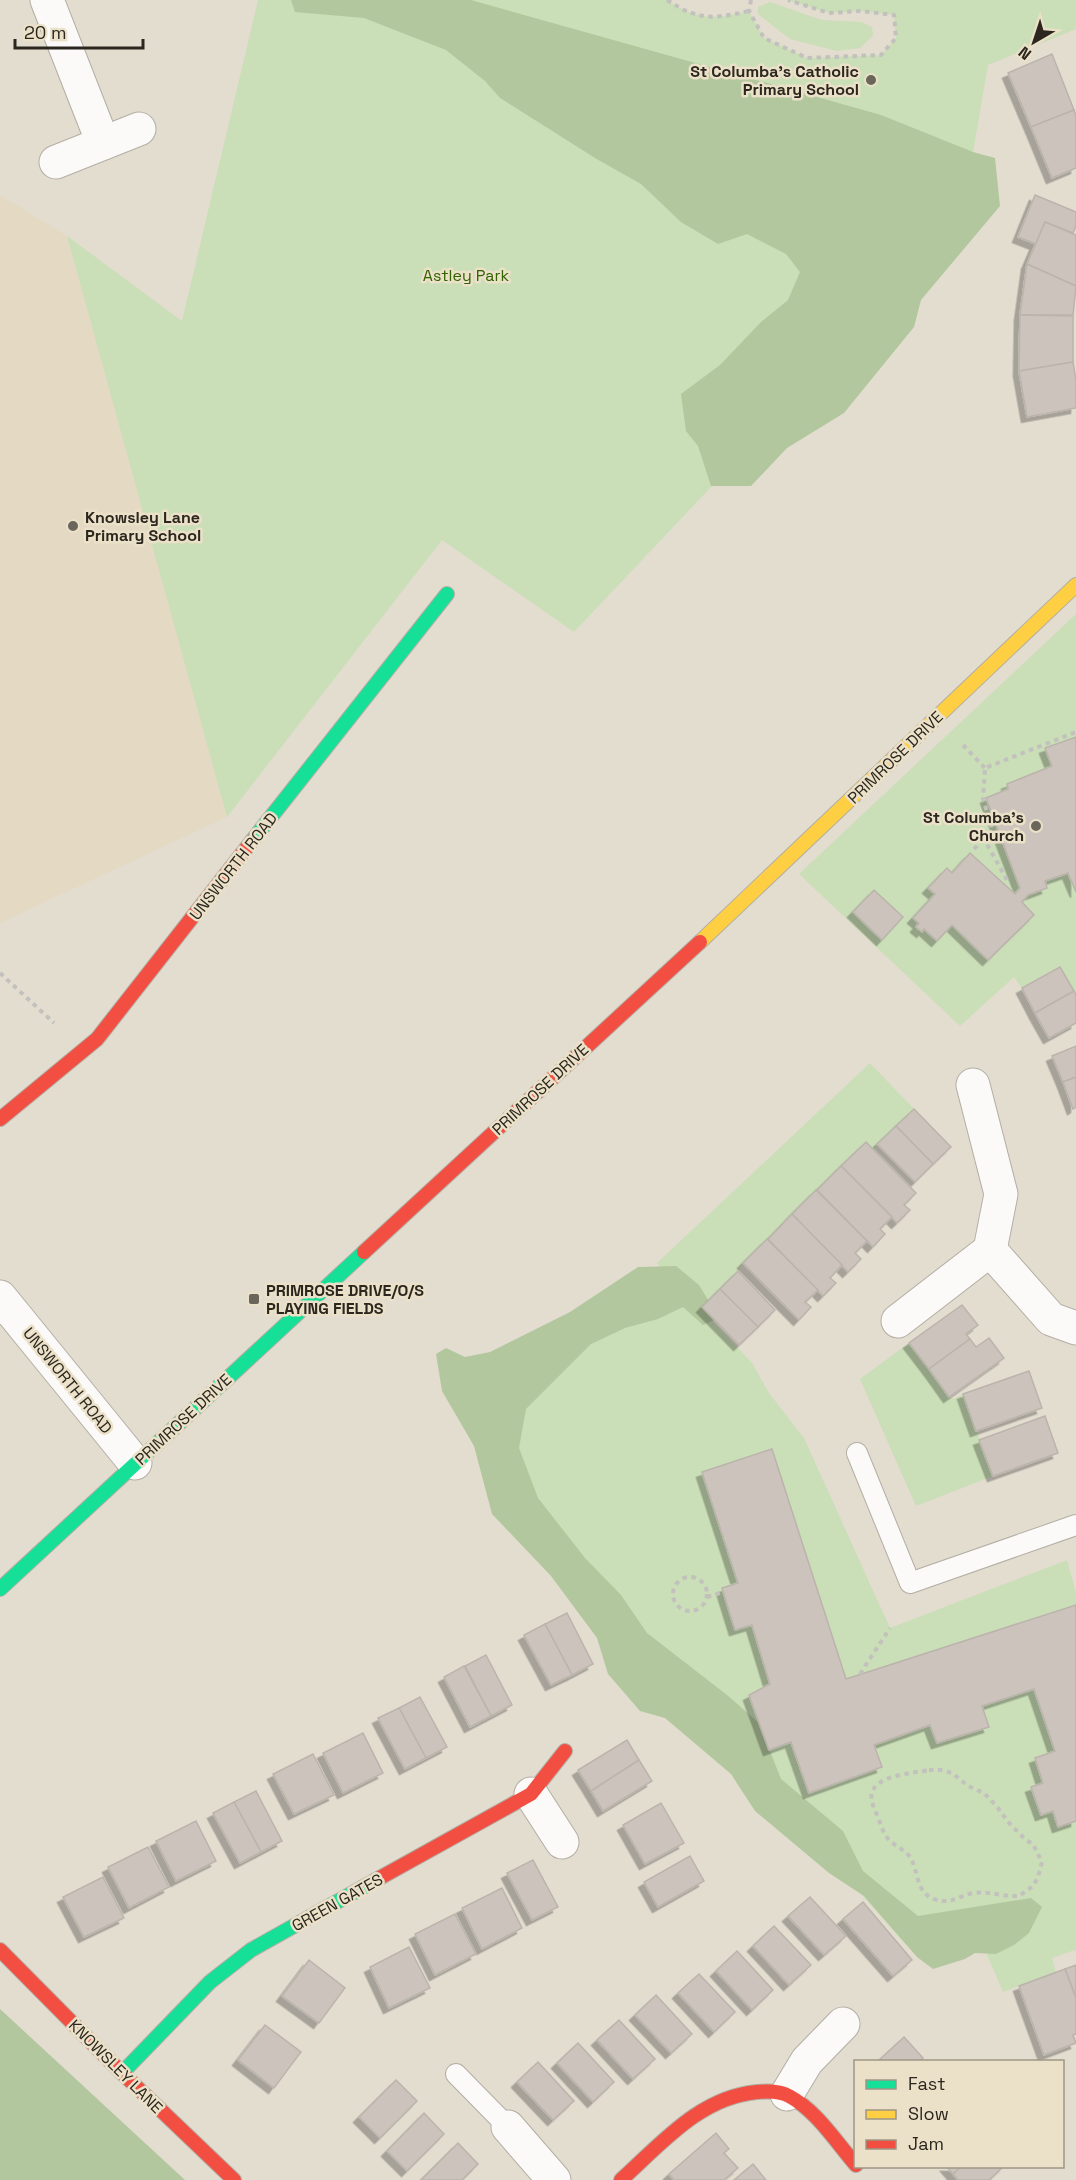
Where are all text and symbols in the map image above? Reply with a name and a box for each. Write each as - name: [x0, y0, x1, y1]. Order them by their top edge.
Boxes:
- scale bar: [15, 12, 142, 50]
- north arrow: [1004, 12, 1064, 72]
- text: 20 m: [24, 21, 67, 44]
- text: N: [1014, 42, 1036, 65]
- place label: St Columba's Catholic Primary School: [690, 61, 859, 100]
- marker: St Columba's Catholic Primary School: [864, 73, 878, 87]
- park label: Astley Park: [423, 265, 510, 286]
- place label: Knowsley Lane Primary School: [85, 507, 201, 546]
- marker: Knowsley Lane Primary School: [66, 519, 80, 533]
- street label: PRIMROSE DRIVE: [843, 706, 947, 808]
- place label: St Columba's Church: [923, 807, 1024, 846]
- street label: UNSWORTH ROAD: [185, 808, 282, 924]
- marker: St Columba's Church: [1029, 819, 1043, 833]
- street label: PRIMROSE DRIVE: [488, 1039, 593, 1140]
- place label: PRIMROSE DRIVE/O/S PLAYING FIELDS: [266, 1280, 424, 1319]
- marker: PRIMROSE DRIVE/O/S PLAYING FIELDS: [247, 1292, 261, 1306]
- street label: UNSWORTH ROAD: [18, 1323, 117, 1438]
- street label: PRIMROSE DRIVE: [131, 1369, 236, 1470]
- street label: GREEN GATES: [288, 1869, 387, 1936]
- street label: KNOWSLEY LANE: [64, 2015, 167, 2118]
- legend: [854, 2060, 1064, 2168]
- text: Fast: [908, 2072, 945, 2095]
- text: Slow: [908, 2102, 949, 2125]
- text: Jam: [908, 2132, 944, 2155]

